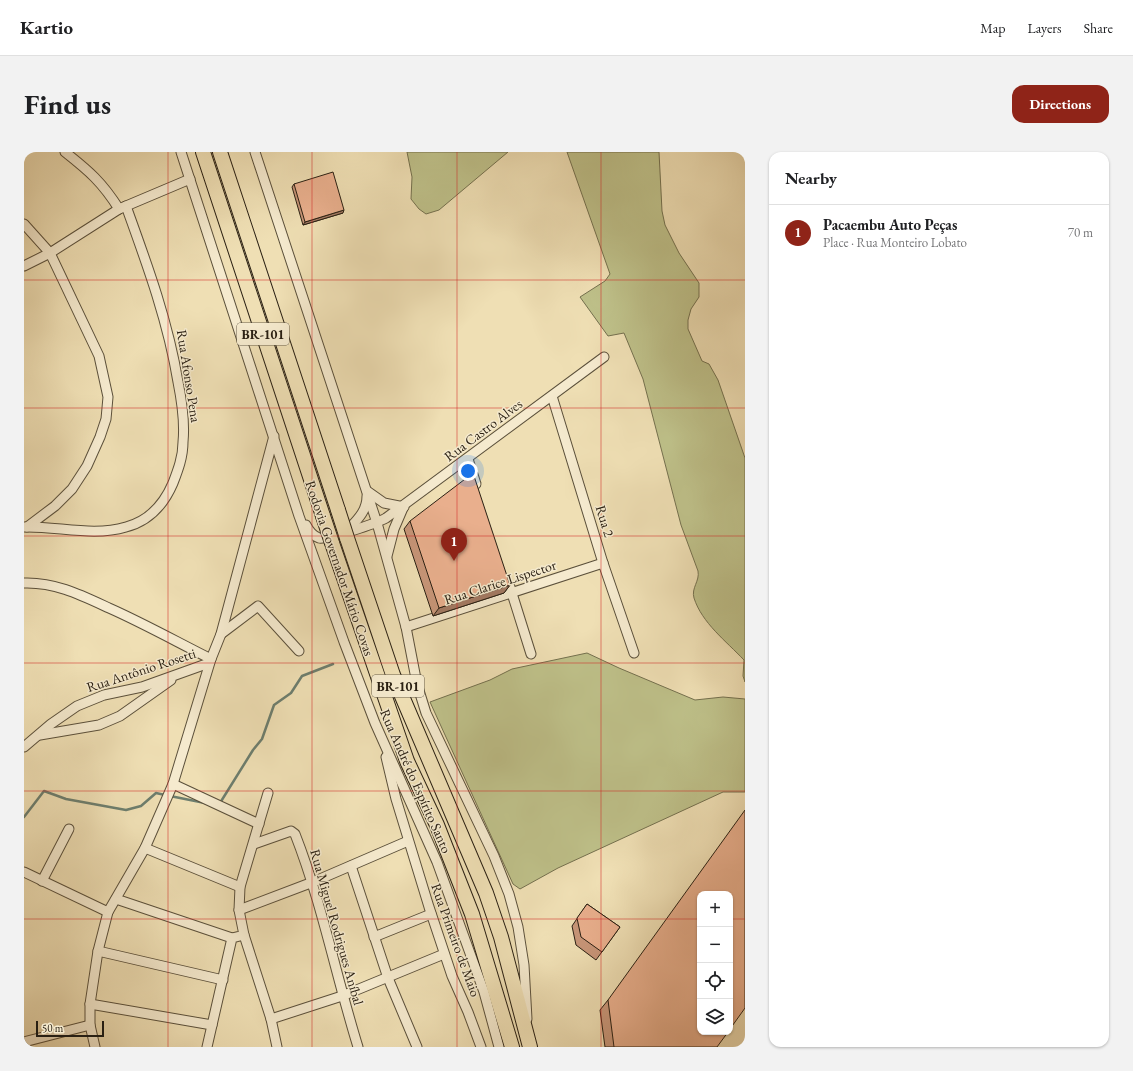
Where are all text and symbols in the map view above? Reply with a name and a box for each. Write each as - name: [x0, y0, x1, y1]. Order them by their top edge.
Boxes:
- text: Kartio: [20, 15, 73, 40]
- text: Map: [980, 19, 1005, 37]
- text: Layers: [1027, 19, 1062, 37]
- text: Share: [1084, 19, 1113, 37]
- button: Directions: [1012, 85, 1109, 123]
- text: Find us: [24, 86, 111, 122]
- text: Nearby: [785, 167, 837, 189]
- text: Pacaembu Auto Peças: [823, 215, 957, 234]
- text: 1: [795, 224, 801, 241]
- text: 70 m: [1068, 224, 1093, 241]
- text: Place · Rua Monteiro Lobato: [823, 234, 967, 251]
- road number: BR-101: [237, 323, 289, 345]
- street label: Rua Afonso Pena: [173, 328, 205, 424]
- street label: Rua Castro Alves: [440, 394, 526, 465]
- your location: [458, 461, 478, 481]
- street label: Rodovia Governador Mário Covas: [301, 478, 379, 659]
- street label: Rua 2: [592, 503, 618, 539]
- pin: 1: [441, 528, 467, 561]
- street label: Rua Clarice Lispector: [442, 555, 559, 609]
- street label: Rua Antônio Rosetti: [84, 644, 198, 696]
- road number: BR-101: [372, 675, 424, 697]
- street label: Rua André do Espírito Santo: [376, 706, 456, 856]
- street label: Rua Miguel Rodrigues Aníbal: [306, 847, 368, 1008]
- street label: Rua Primeiro de Maio: [427, 881, 485, 999]
- map controls: [697, 891, 733, 1035]
- button: +: [697, 891, 733, 927]
- button: −: [697, 927, 733, 963]
- button: locate: [697, 963, 733, 999]
- button: layers: [697, 999, 733, 1035]
- scale bar: [36, 1019, 104, 1038]
- text: 50 m: [42, 1021, 63, 1035]

